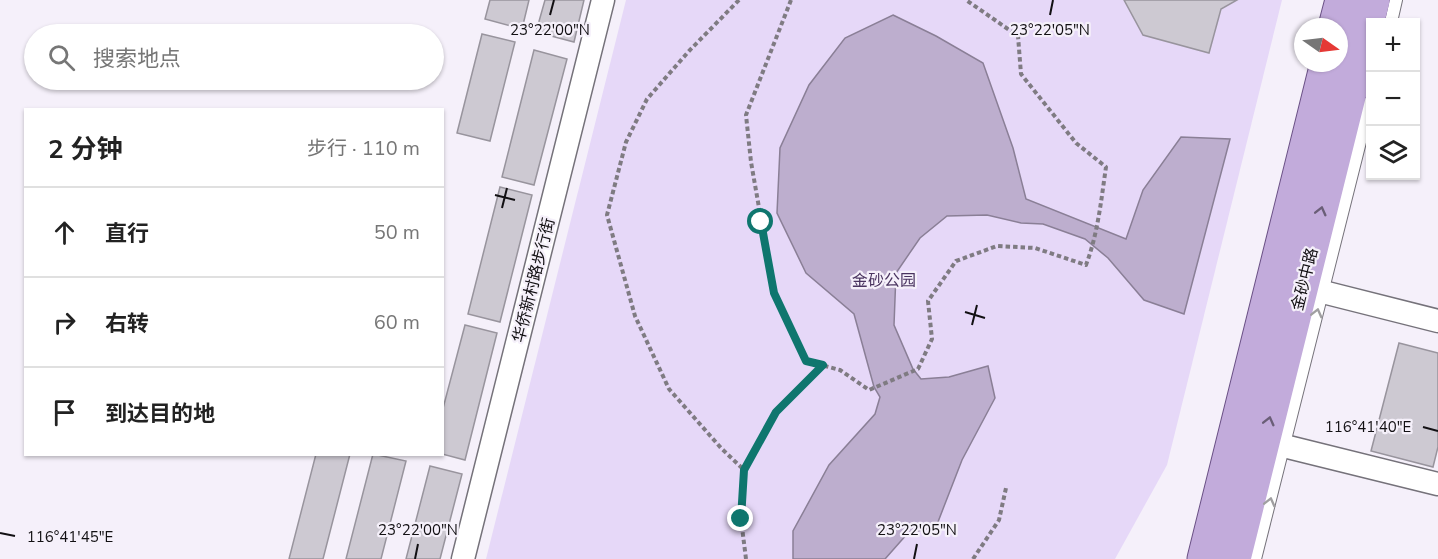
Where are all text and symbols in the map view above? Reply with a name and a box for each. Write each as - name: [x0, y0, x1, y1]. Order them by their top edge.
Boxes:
- north arrow: [1294, 18, 1348, 72]
- map controls: [1366, 18, 1420, 180]
- button: +: [1366, 18, 1420, 72]
- text: 23°22'00"N: [510, 20, 590, 40]
- text: 23°22'05"N: [1010, 20, 1090, 40]
- search box: [24, 24, 444, 90]
- icon: search: [45, 41, 78, 74]
- text: 搜索地点: [93, 44, 181, 74]
- button: −: [1366, 72, 1420, 126]
- button: layers: [1366, 126, 1420, 180]
- text: 2 分钟: [48, 132, 123, 167]
- text: 步行 · 110 m: [307, 135, 420, 162]
- one-way arrow: [1313, 206, 1326, 216]
- route start: [747, 208, 773, 234]
- street label: 华侨新村路步行街: [508, 215, 560, 345]
- icon: ahead: [48, 216, 81, 249]
- text: 直行: [105, 219, 149, 249]
- text: 50 m: [374, 219, 420, 246]
- street label: 金砂中路: [1287, 246, 1323, 313]
- park label: 金砂公园: [852, 270, 916, 292]
- icon: right: [48, 306, 81, 339]
- one-way arrow: [1310, 308, 1323, 318]
- text: 右转: [105, 309, 149, 339]
- text: 60 m: [374, 309, 420, 336]
- icon: arrive: [48, 396, 81, 429]
- text: 到达目的地: [105, 399, 215, 429]
- one-way arrow: [1261, 416, 1274, 426]
- text: 116°41'40"E: [1325, 417, 1411, 437]
- one-way arrow: [1262, 497, 1275, 507]
- route end: [727, 505, 753, 531]
- text: 23°22'00"N: [378, 520, 458, 540]
- text: 23°22'05"N: [877, 520, 957, 540]
- text: 116°41'45"E: [27, 527, 113, 547]

